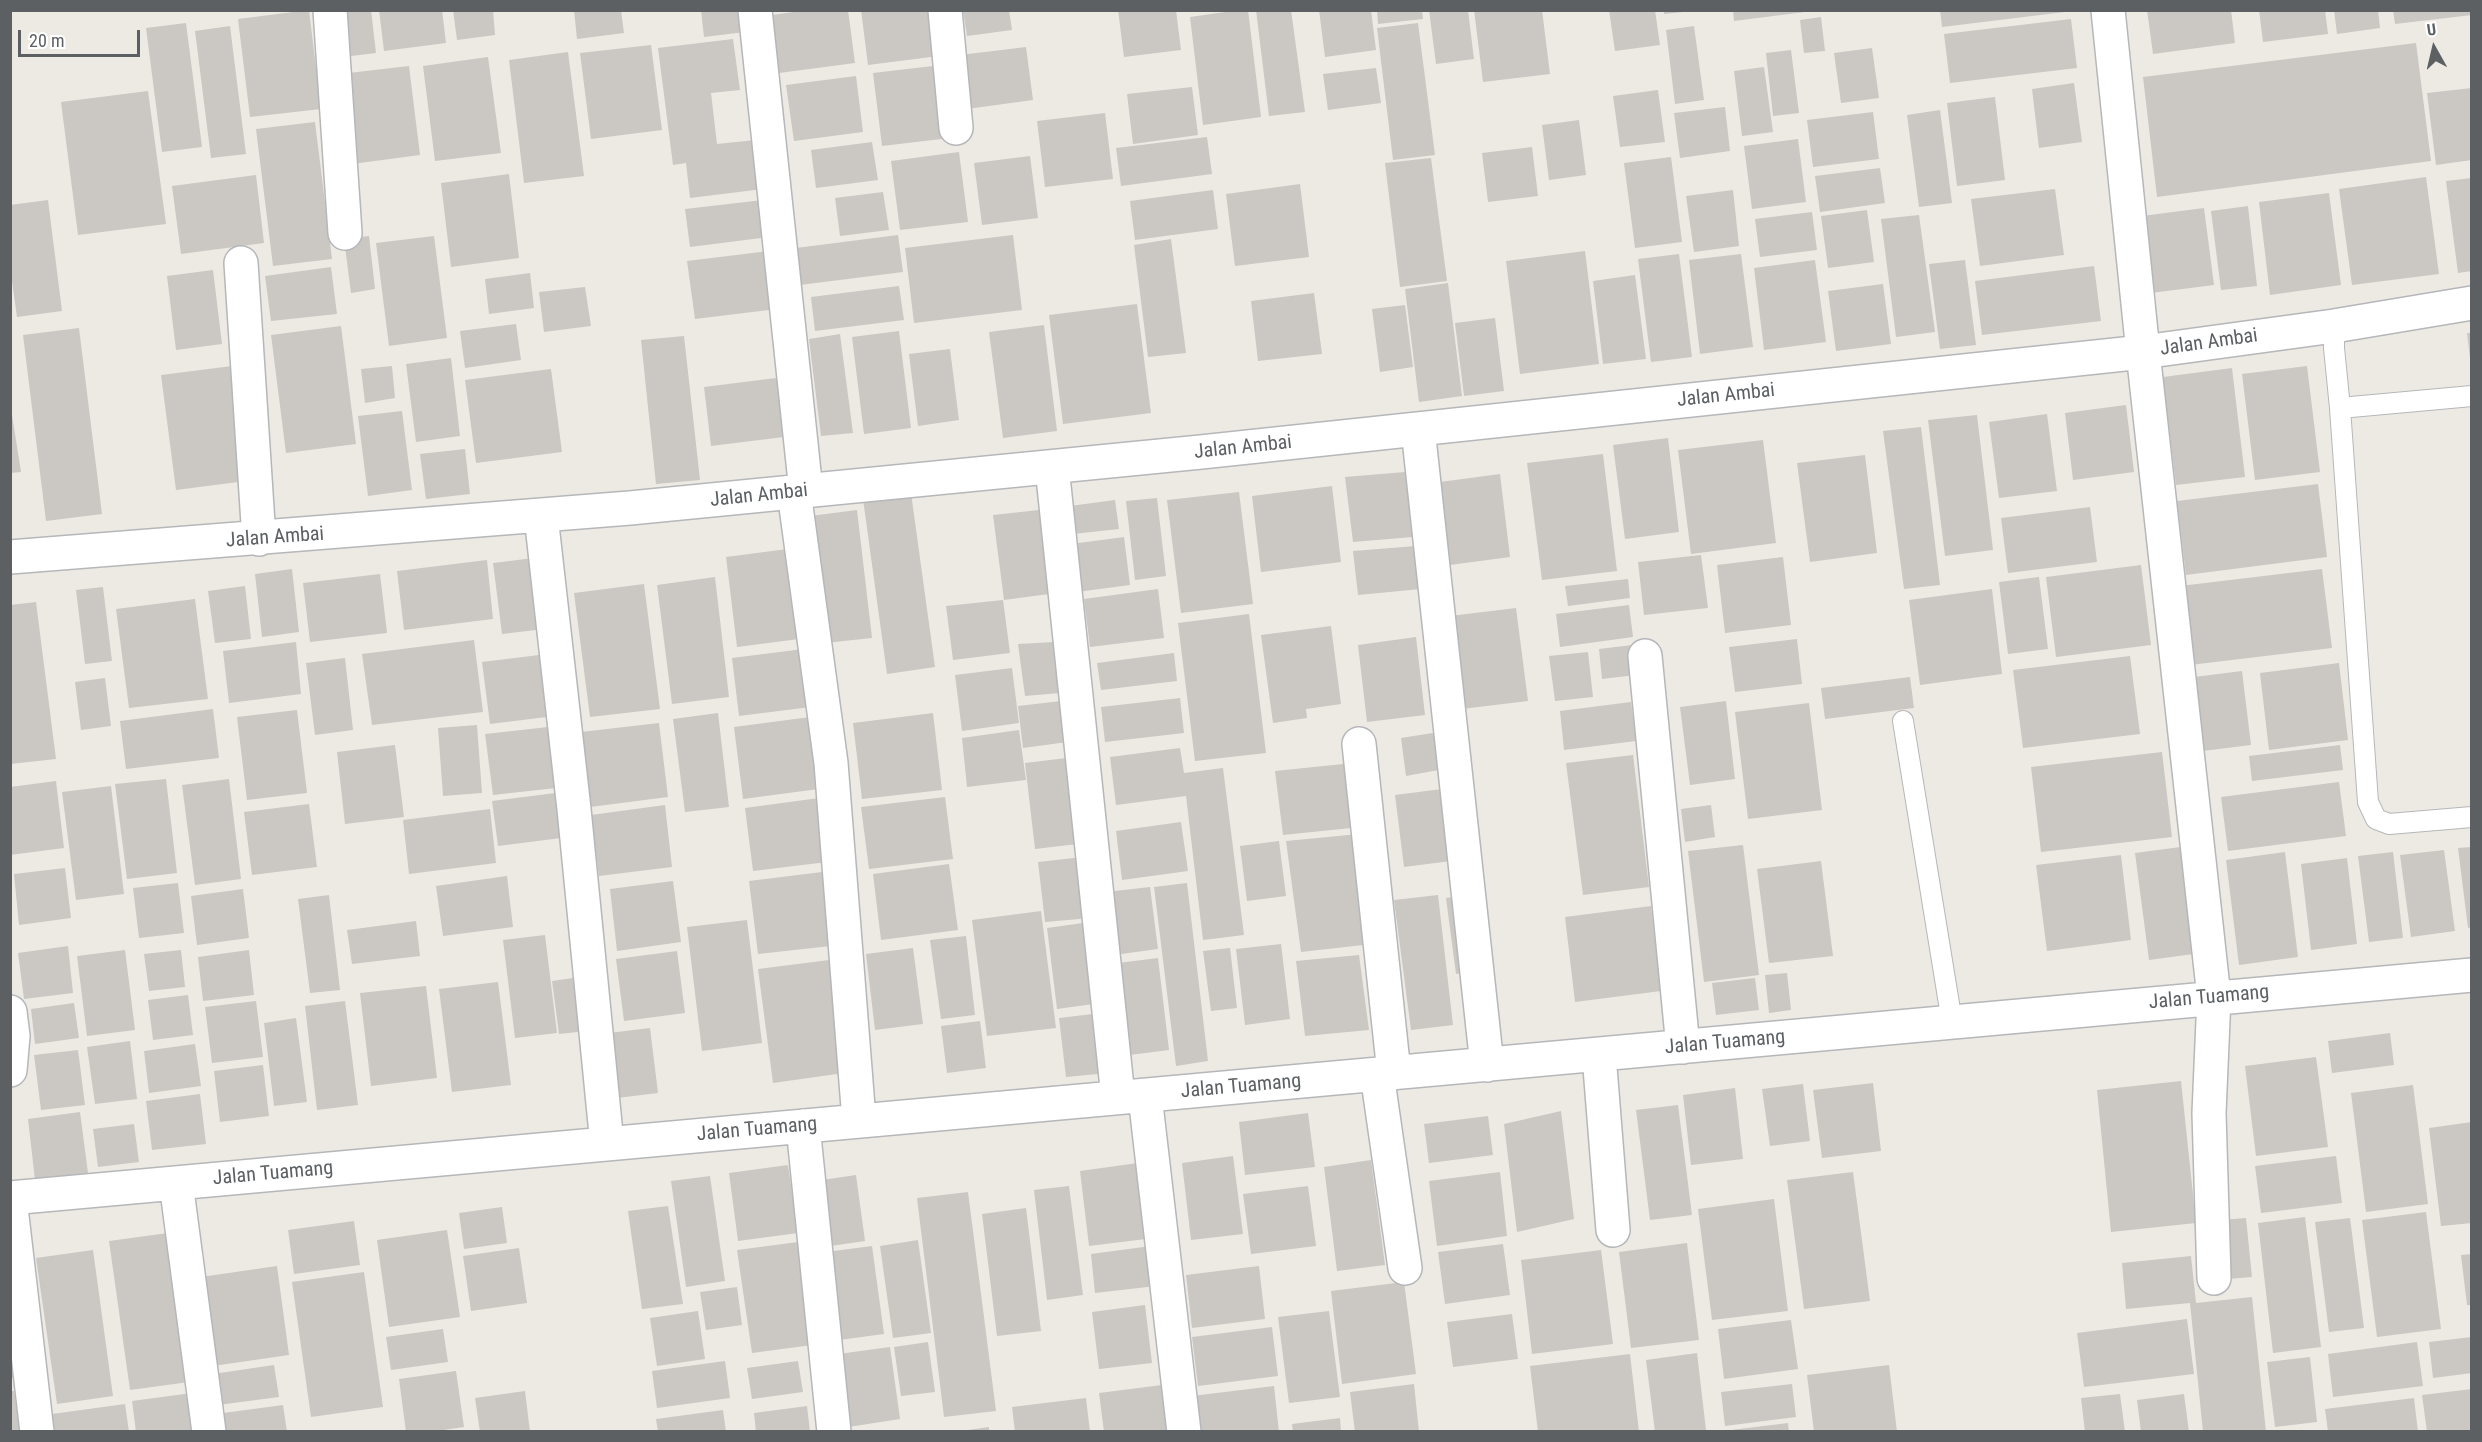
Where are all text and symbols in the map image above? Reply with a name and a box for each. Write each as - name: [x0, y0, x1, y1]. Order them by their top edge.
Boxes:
- scale bar: [21, 18, 142, 56]
- north arrow: [2404, 18, 2464, 78]
- text: U: [2426, 20, 2437, 40]
- text: 20 m: [29, 30, 64, 51]
- street label: Jalan Ambai: [2159, 324, 2259, 362]
- street label: Jalan Ambai: [1676, 379, 1776, 413]
- street label: Jalan Ambai: [1193, 431, 1293, 465]
- street label: Jalan Ambai: [709, 479, 809, 513]
- street label: Jalan Ambai: [225, 523, 325, 553]
- street label: Jalan Tuamang: [2148, 981, 2270, 1015]
- street label: Jalan Tuamang: [1664, 1026, 1786, 1060]
- street label: Jalan Tuamang: [1180, 1070, 1302, 1104]
- street label: Jalan Tuamang: [696, 1113, 818, 1147]
- street label: Jalan Tuamang: [212, 1157, 334, 1191]

